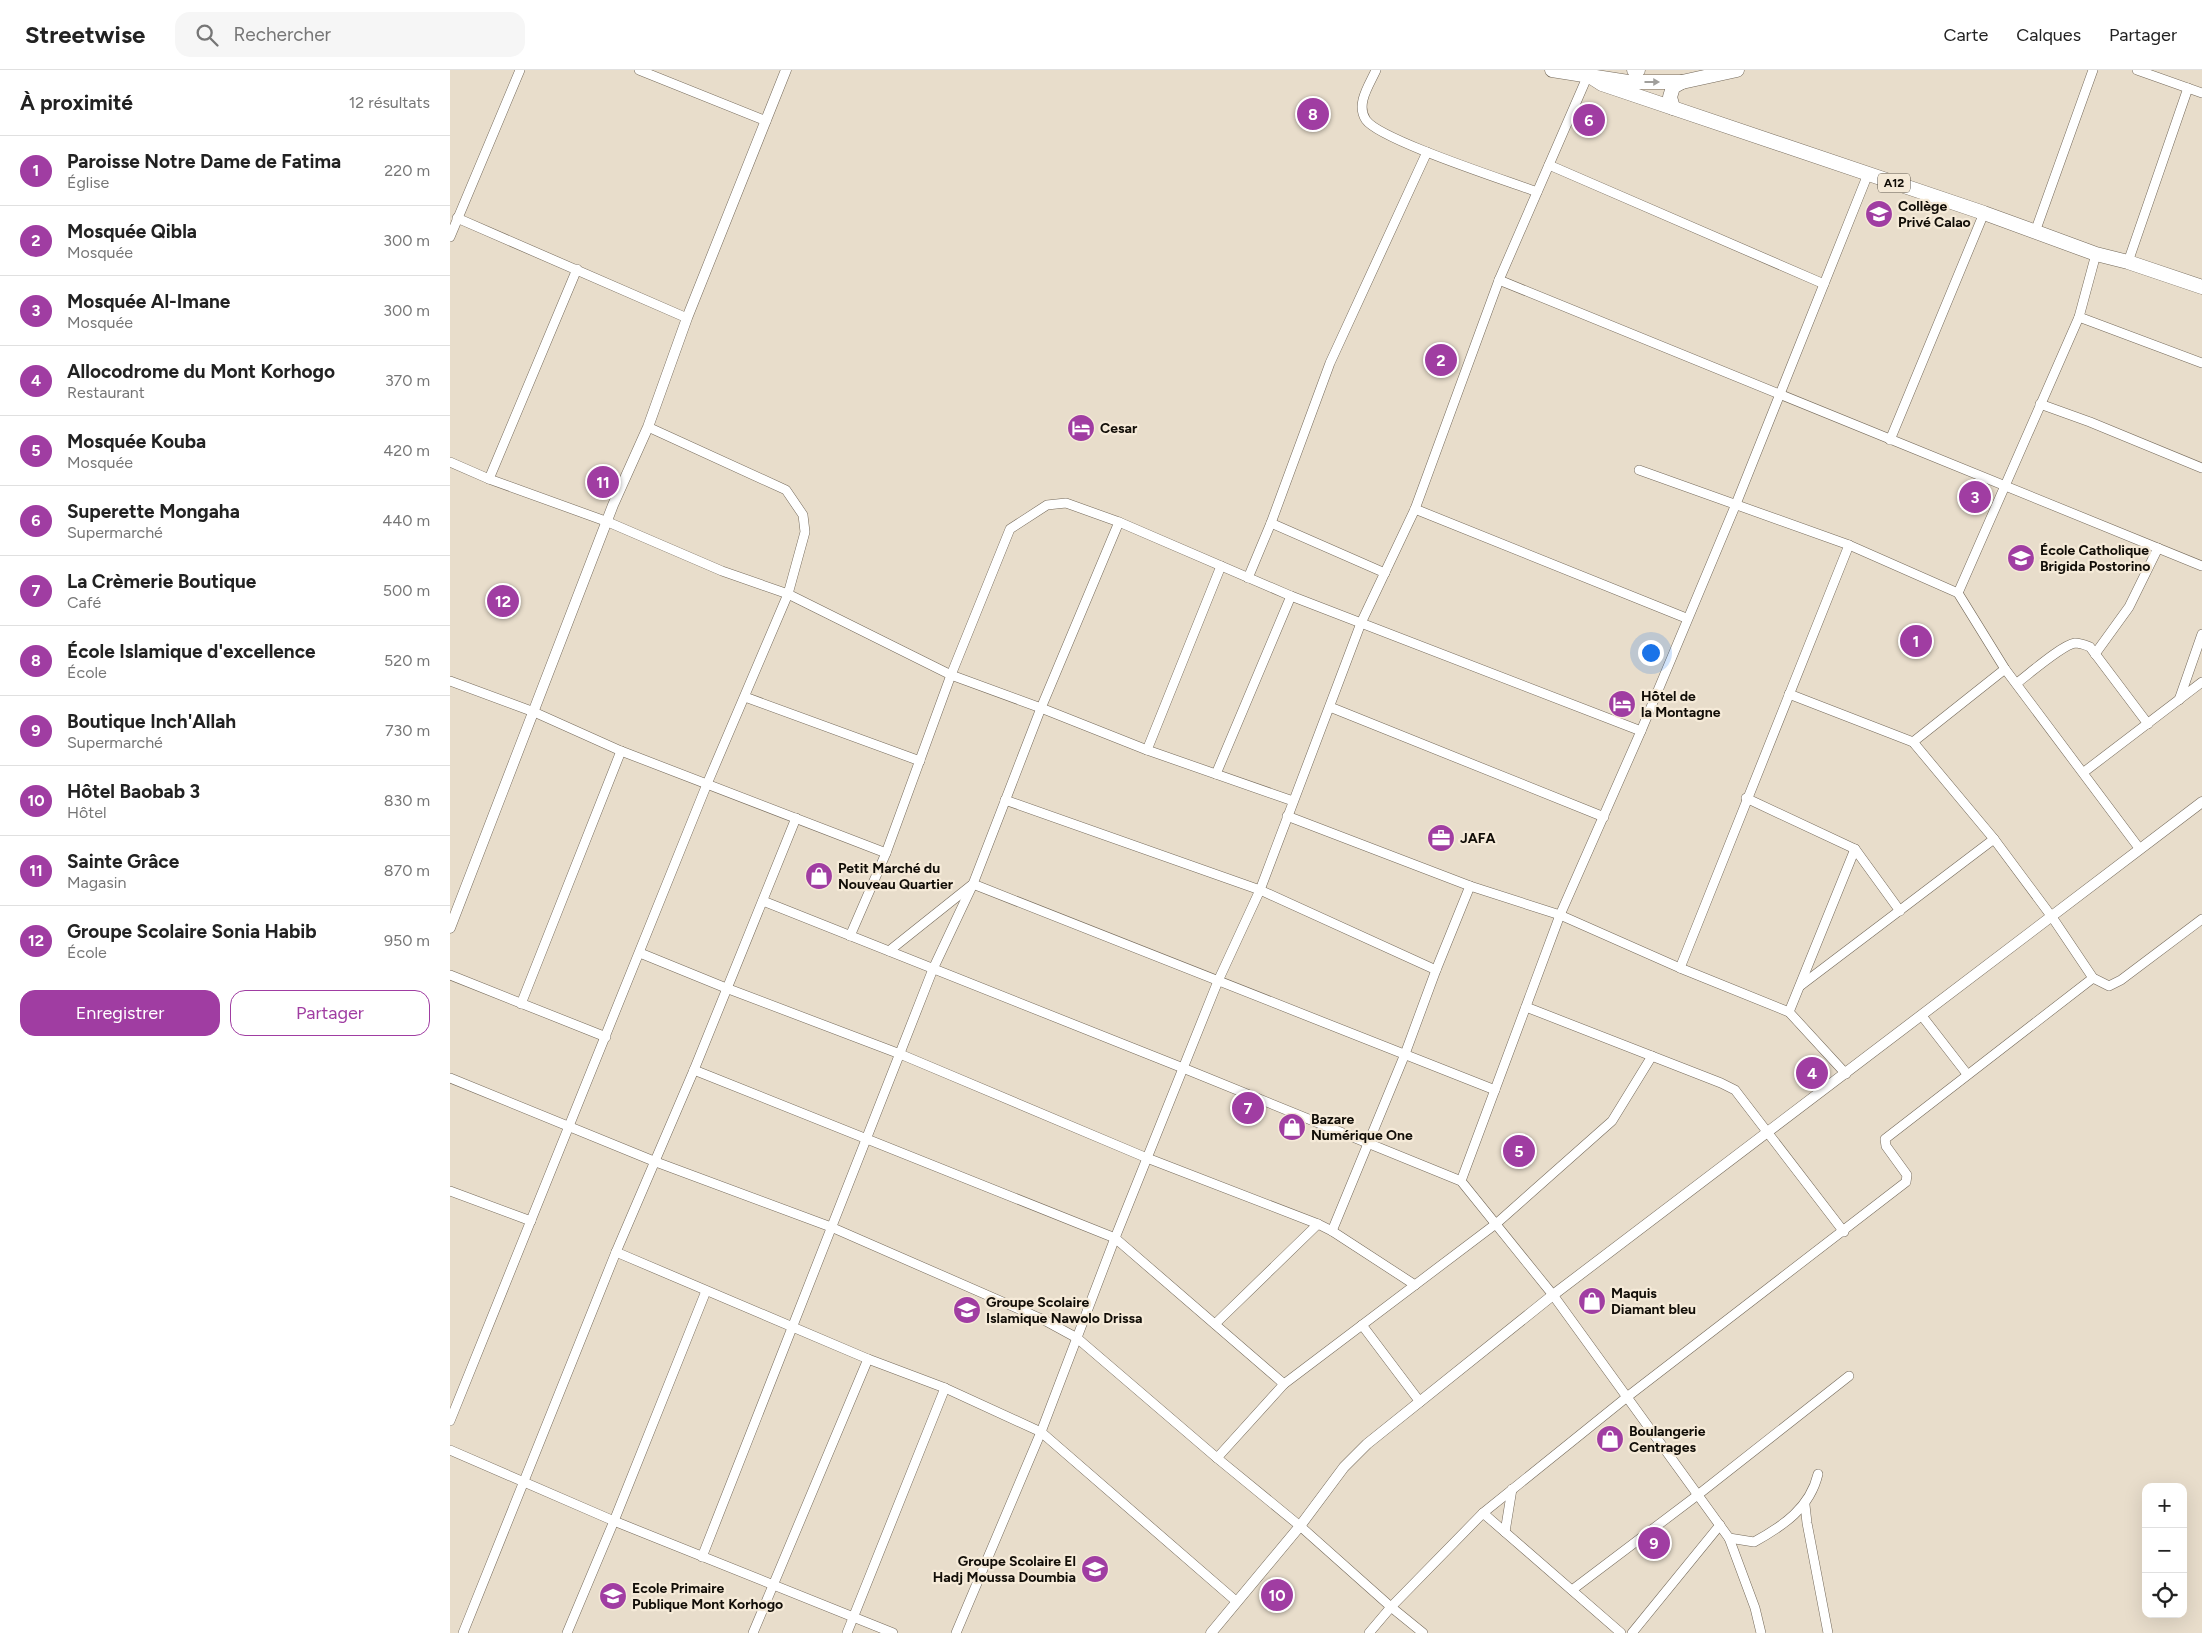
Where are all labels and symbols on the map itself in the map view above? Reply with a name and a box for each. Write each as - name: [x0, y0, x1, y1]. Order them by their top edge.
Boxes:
- one-way arrow: [1645, 78, 1661, 86]
- pin: 8: [1297, 95, 1329, 133]
- pin: 6: [1573, 101, 1605, 139]
- road number: A12: [1878, 174, 1910, 192]
- place label: Collège Privé Calao: [1898, 198, 1971, 231]
- school or university icon: Collège Privé Calao: [1864, 199, 1894, 229]
- pin: 2: [1425, 341, 1457, 379]
- hotel icon: Cesar: [1066, 413, 1096, 443]
- place label: Cesar: [1100, 420, 1138, 437]
- pin: 11: [587, 463, 619, 501]
- pin: 3: [1959, 478, 1991, 516]
- place label: École Catholique Brigida Postorino: [2040, 542, 2150, 575]
- school or university icon: École Catholique Brigida Postorino: [2006, 543, 2036, 573]
- pin: 12: [487, 582, 519, 620]
- pin: 1: [1900, 622, 1932, 660]
- your location: [1638, 640, 1664, 666]
- place label: Hôtel de la Montagne: [1641, 688, 1721, 721]
- hotel icon: Hôtel de la Montagne: [1607, 689, 1637, 719]
- office icon: JAFA: [1426, 823, 1456, 853]
- place label: JAFA: [1460, 830, 1495, 847]
- place label: Petit Marché du Nouveau Quartier: [838, 860, 954, 893]
- shop icon: Petit Marché du Nouveau Quartier: [804, 861, 834, 891]
- pin: 4: [1796, 1054, 1828, 1092]
- pin: 7: [1232, 1089, 1264, 1127]
- place label: Bazare Numérique One: [1311, 1111, 1413, 1144]
- shop icon: Bazare Numérique One: [1277, 1112, 1307, 1142]
- pin: 5: [1503, 1132, 1535, 1170]
- place label: Maquis Diamant bleu: [1611, 1285, 1696, 1318]
- shop icon: Maquis Diamant bleu: [1577, 1286, 1607, 1316]
- place label: Groupe Scolaire Islamique Nawolo Drissa: [986, 1294, 1143, 1327]
- school or university icon: Groupe Scolaire Islamique Nawolo Drissa: [952, 1295, 982, 1325]
- place label: Boulangerie Centrages: [1629, 1423, 1706, 1456]
- shop icon: Boulangerie Centrages: [1595, 1424, 1625, 1454]
- pin: 9: [1638, 1524, 1670, 1562]
- place label: Groupe Scolaire El Hadj Moussa Doumbia: [933, 1553, 1076, 1586]
- school or university icon: Groupe Scolaire El Hadj Moussa Doumbia: [1080, 1554, 1110, 1584]
- pin: 10: [1261, 1576, 1293, 1614]
- place label: Ecole Primaire Publique Mont Korhogo: [632, 1580, 783, 1613]
- school or university icon: Ecole Primaire Publique Mont Korhogo: [598, 1581, 628, 1611]

